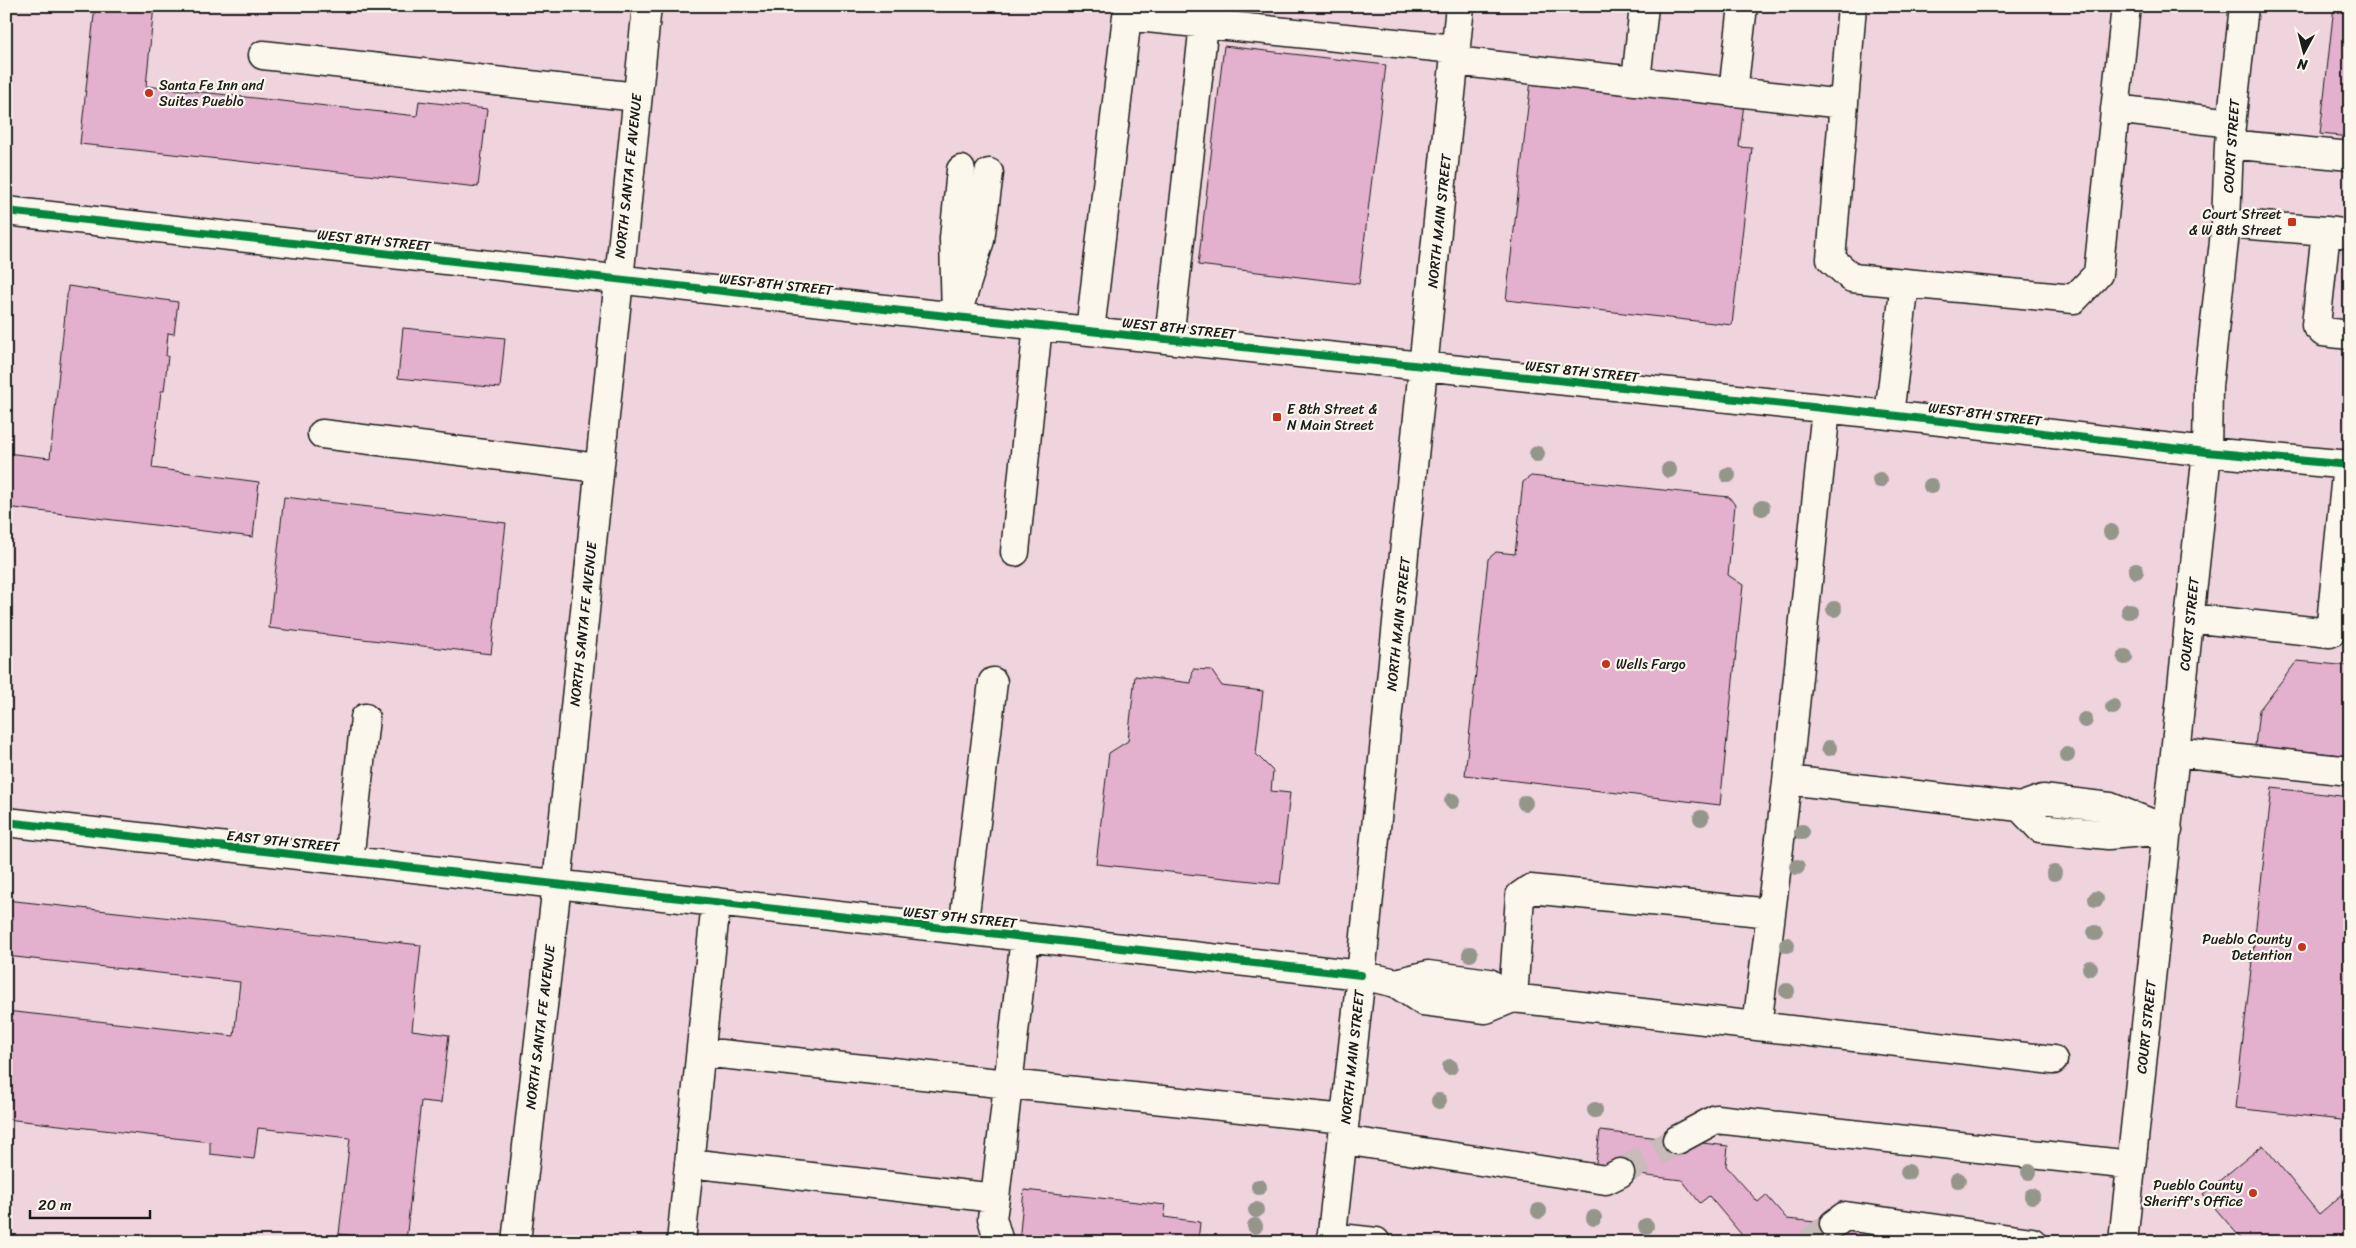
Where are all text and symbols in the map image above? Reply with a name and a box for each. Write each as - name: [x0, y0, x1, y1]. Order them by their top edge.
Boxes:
- north arrow: [2278, 28, 2328, 78]
- text: N: [2296, 51, 2310, 78]
- place label: Santa Fe Inn and Suites Pueblo: [159, 73, 265, 114]
- marker: Santa Fe Inn and Suites Pueblo: [143, 87, 155, 99]
- street label: NORTH SANTA FE AVENUE: [607, 91, 650, 260]
- street label: COURT STREET: [2216, 97, 2247, 194]
- street label: NORTH MAIN STREET: [1420, 152, 1459, 289]
- place label: Court Street & W 8th Street: [2189, 202, 2282, 243]
- marker: Court Street & W 8th Street: [2286, 216, 2298, 228]
- street label: WEST 8TH STREET: [316, 222, 433, 259]
- street label: WEST 8TH STREET: [718, 266, 835, 303]
- street label: WEST 8TH STREET: [1121, 310, 1238, 347]
- street label: WEST 8TH STREET: [1524, 353, 1641, 390]
- street label: WEST 8TH STREET: [1927, 395, 2044, 434]
- place label: E 8th Street & N Main Street: [1287, 397, 1377, 438]
- marker: E 8th Street & N Main Street: [1271, 411, 1283, 423]
- street label: NORTH SANTA FE AVENUE: [562, 539, 605, 708]
- street label: NORTH MAIN STREET: [1379, 555, 1418, 692]
- street label: COURT STREET: [2172, 575, 2207, 672]
- place label: Wells Fargo: [1616, 652, 1686, 677]
- marker: Wells Fargo: [1600, 658, 1612, 670]
- street label: EAST 9TH STREET: [225, 823, 342, 860]
- street label: WEST 9TH STREET: [902, 899, 1019, 936]
- place label: Pueblo County Detention: [2202, 927, 2293, 968]
- marker: Pueblo County Detention: [2296, 941, 2308, 953]
- street label: NORTH SANTA FE AVENUE: [518, 942, 563, 1111]
- street label: COURT STREET: [2129, 978, 2164, 1075]
- street label: NORTH MAIN STREET: [1333, 988, 1372, 1125]
- place label: Pueblo County Sheriff's Office: [2144, 1173, 2244, 1214]
- marker: Pueblo County Sheriff's Office: [2247, 1187, 2259, 1199]
- scale bar: [30, 1188, 150, 1220]
- text: 20 m: [38, 1192, 72, 1218]

